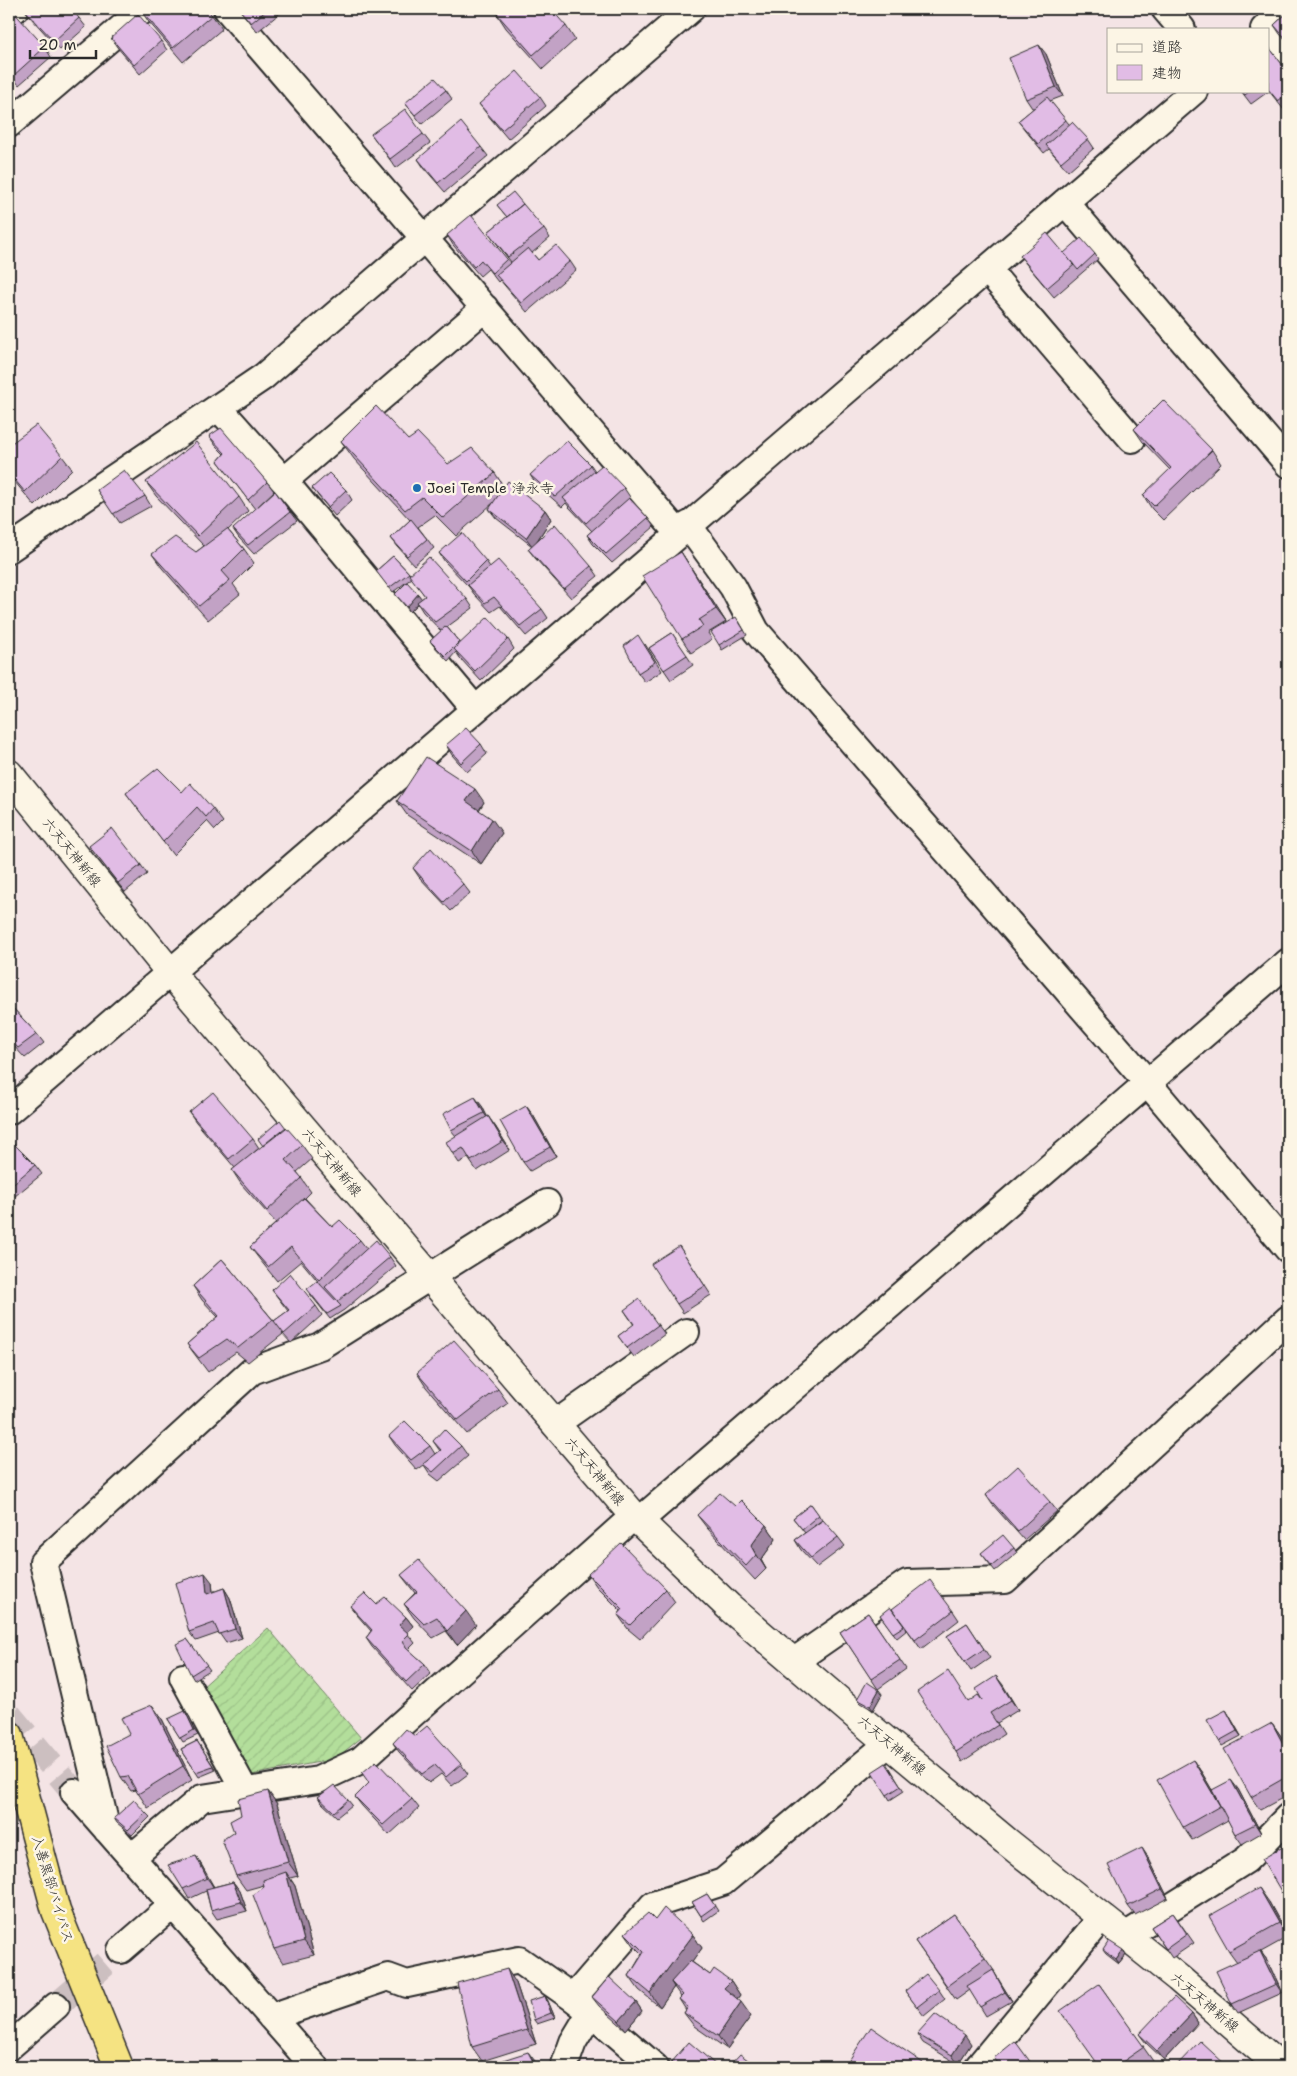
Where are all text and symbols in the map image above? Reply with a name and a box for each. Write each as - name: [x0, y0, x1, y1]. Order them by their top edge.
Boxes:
- scale bar: [30, 28, 96, 60]
- legend: [1107, 28, 1270, 92]
- text: 20 m: [38, 35, 77, 55]
- text: 道路: [1152, 37, 1182, 57]
- text: 建物: [1152, 63, 1182, 83]
- place label: Joei Temple 浄永寺: [427, 479, 554, 497]
- marker: Joei Temple 浄永寺: [411, 482, 423, 494]
- street label: 六天天神新線: [39, 814, 105, 890]
- street label: 六天天神新線: [298, 1124, 366, 1200]
- street label: 六天天神新線: [561, 1433, 629, 1509]
- street label: 六天天神新線: [854, 1711, 930, 1779]
- street label: 入善黒部バイパス: [28, 1833, 78, 1945]
- street label: 六天天神新線: [1167, 1968, 1243, 2036]

